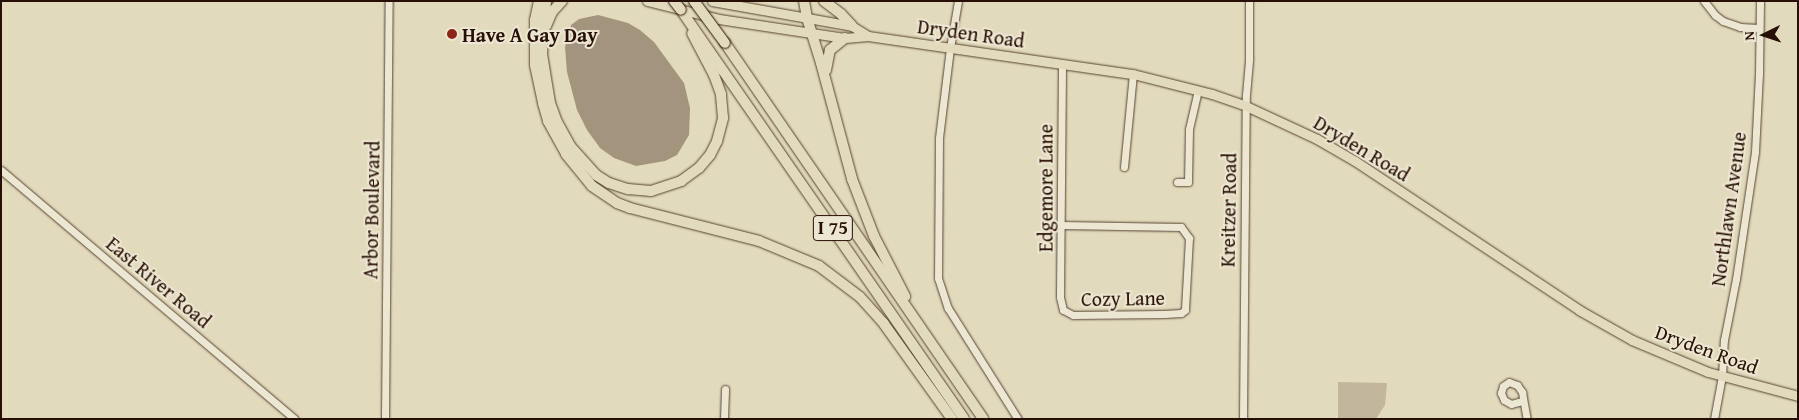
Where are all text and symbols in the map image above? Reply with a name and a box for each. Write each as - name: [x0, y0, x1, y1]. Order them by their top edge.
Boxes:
- north arrow: [1739, 10, 1789, 60]
- street label: Dryden Road: [916, 14, 1026, 52]
- place label: Have A Gay Day: [462, 22, 598, 46]
- marker: Have A Gay Day: [446, 28, 458, 40]
- text: N: [1739, 31, 1759, 41]
- street label: Dryden Road: [1310, 110, 1414, 186]
- street label: Edgemore Lane: [1033, 124, 1057, 252]
- street label: Northlawn Avenue: [1705, 130, 1751, 288]
- street label: Arbor Boulevard: [358, 140, 384, 280]
- street label: Kreitzer Road: [1215, 153, 1241, 267]
- road number: I 75: [812, 212, 854, 244]
- street label: East River Road: [102, 231, 216, 333]
- street label: Cozy Lane: [1081, 285, 1165, 311]
- street label: Dryden Road: [1652, 319, 1762, 379]

